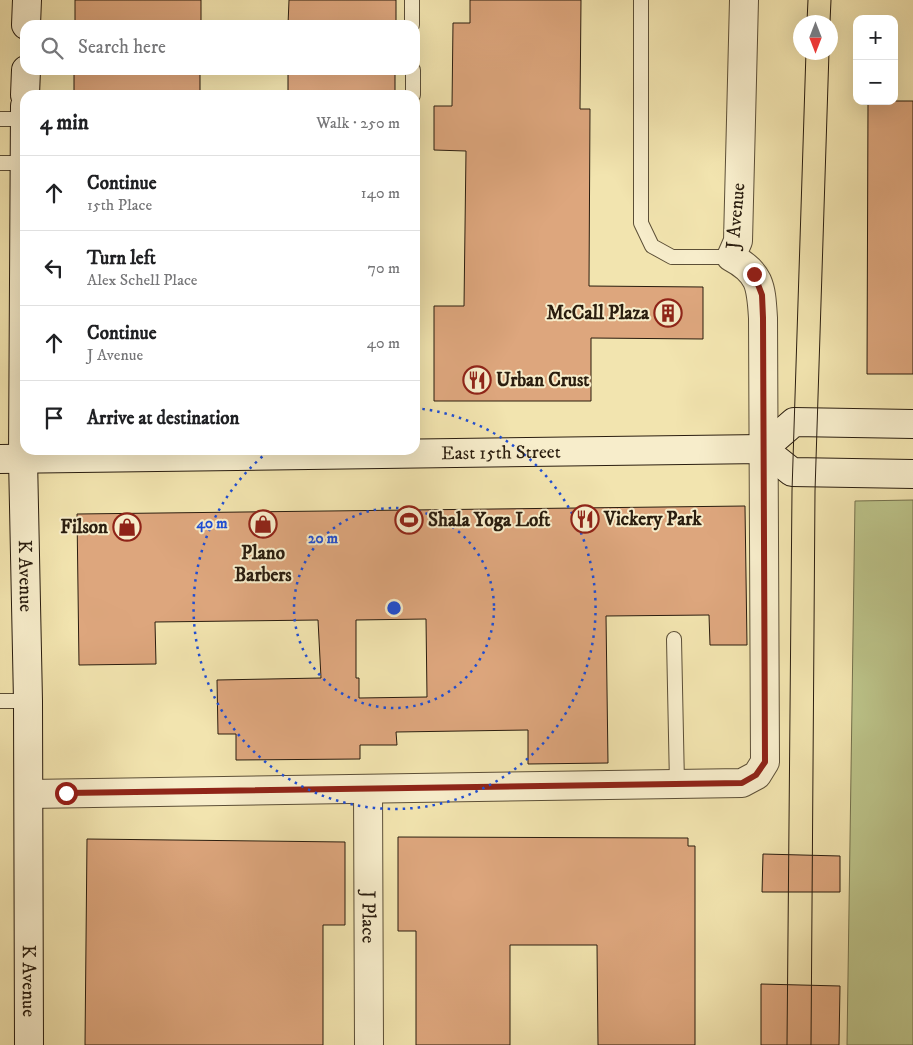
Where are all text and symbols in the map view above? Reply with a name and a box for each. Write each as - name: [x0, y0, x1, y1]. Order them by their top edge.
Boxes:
- north arrow: [793, 15, 838, 60]
- map controls: [853, 15, 898, 105]
- button: +: [853, 15, 898, 60]
- search box: [20, 20, 420, 75]
- icon: search: [38, 34, 66, 62]
- text: Search here: [78, 36, 166, 59]
- button: −: [853, 60, 898, 105]
- text: 4 min: [40, 110, 89, 136]
- text: Walk · 250 m: [316, 113, 400, 133]
- text: Continue: [87, 172, 157, 195]
- icon: ahead: [40, 179, 68, 207]
- street label: J Avenue: [721, 182, 750, 252]
- text: 140 m: [361, 183, 400, 203]
- text: 15th Place: [87, 195, 152, 215]
- text: Turn left: [87, 247, 156, 270]
- icon: left: [40, 254, 68, 282]
- text: 70 m: [368, 258, 400, 278]
- route end: [743, 263, 766, 286]
- text: Alex Schell Place: [87, 270, 197, 290]
- building icon: McCall Plaza: [653, 298, 683, 328]
- place label: McCall Plaza: [547, 302, 650, 325]
- text: Continue: [87, 322, 157, 345]
- icon: ahead: [40, 329, 68, 357]
- text: 40 m: [367, 333, 400, 353]
- text: J Avenue: [87, 345, 143, 365]
- restaurant icon: Urban Crust: [462, 365, 492, 395]
- place label: Urban Crust: [496, 369, 590, 392]
- icon: arrive: [40, 404, 68, 432]
- text: Arrive at destination: [87, 407, 239, 430]
- street label: East 15th Street: [441, 440, 561, 465]
- restaurant icon: Vickery Park: [570, 504, 600, 534]
- sports icon: Shala Yoga Loft: [394, 505, 424, 535]
- place label: Vickery Park: [603, 508, 702, 531]
- shop icon: Plano Barbers: [248, 509, 278, 539]
- place label: Shala Yoga Loft: [428, 509, 551, 532]
- shop icon: Filson: [112, 512, 142, 542]
- text: 40 m: [195, 514, 228, 533]
- place label: Filson: [60, 516, 109, 539]
- text: 20 m: [308, 529, 339, 548]
- street label: K Avenue: [13, 540, 38, 612]
- place label: Plano Barbers: [234, 542, 292, 587]
- centre of rings: [385, 599, 403, 617]
- route start: [55, 782, 78, 805]
- street label: J Place: [357, 889, 380, 943]
- street label: K Avenue: [17, 945, 40, 1017]

